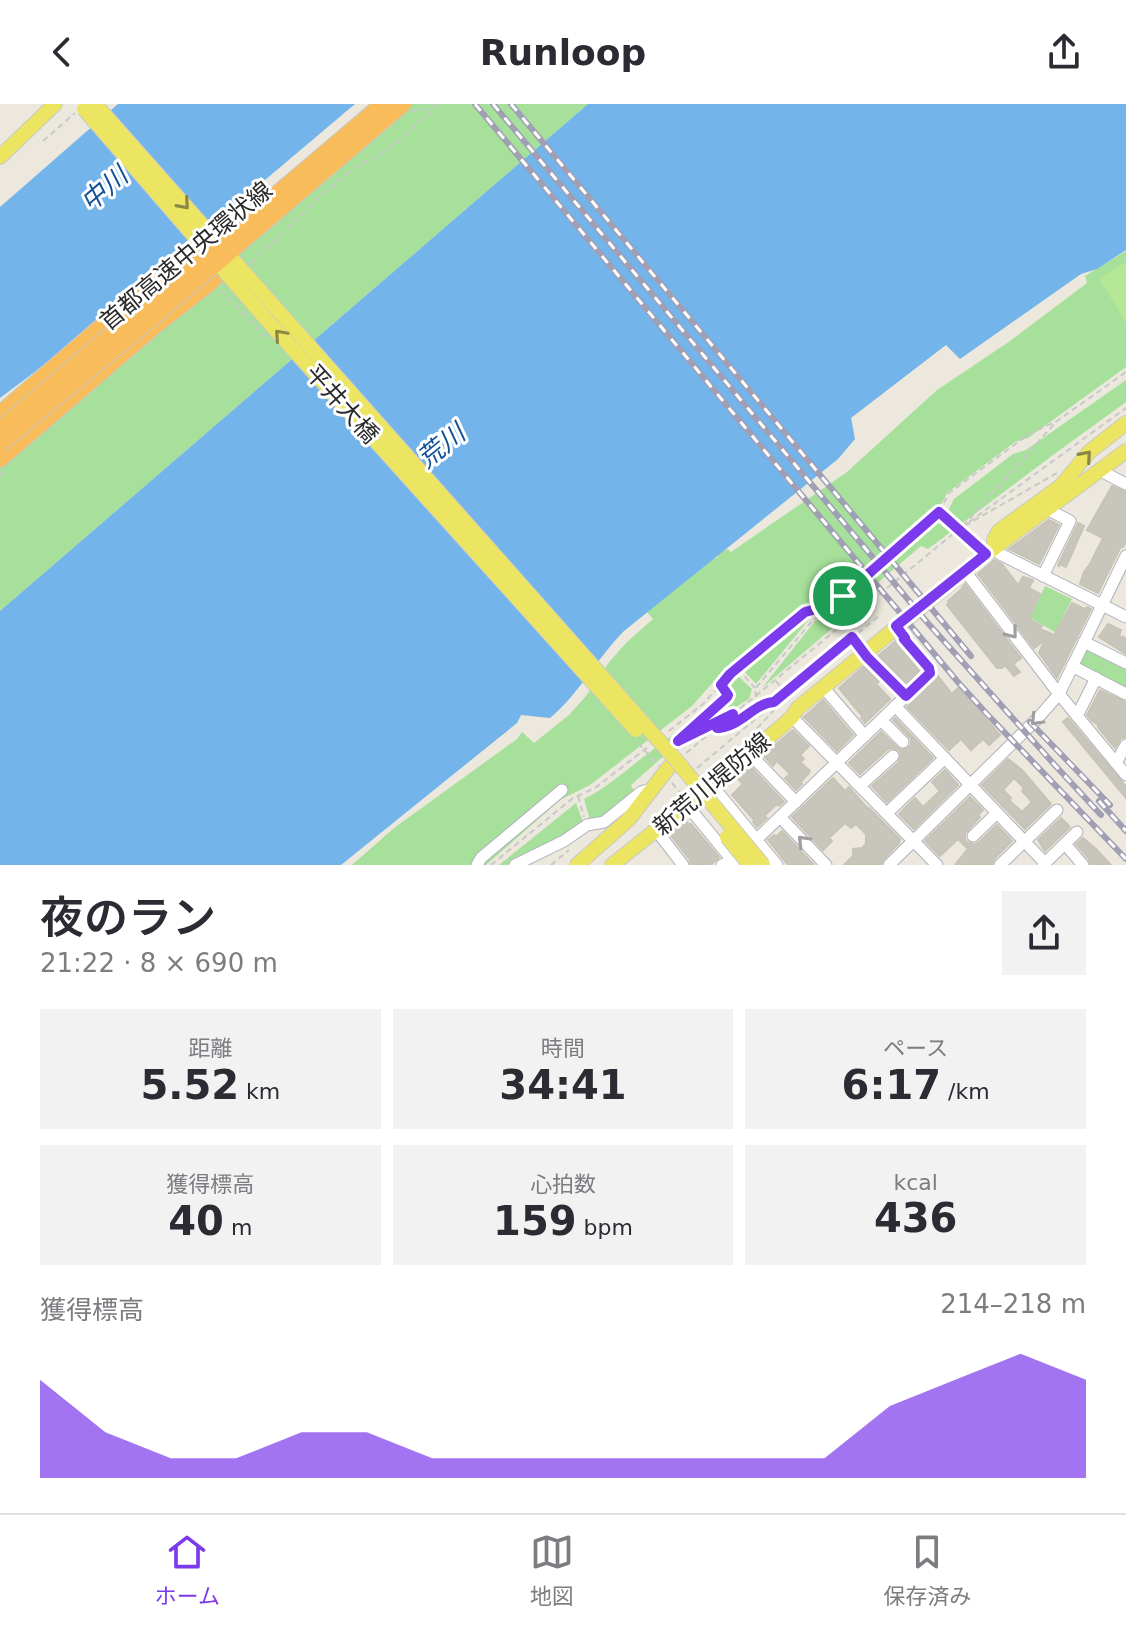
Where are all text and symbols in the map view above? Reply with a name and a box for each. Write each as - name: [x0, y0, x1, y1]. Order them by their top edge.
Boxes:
- icon: back: [40, 30, 84, 74]
- icon: share: [1042, 30, 1086, 74]
- text: Runloop: [480, 32, 646, 73]
- water label: 中川: [75, 159, 136, 217]
- street label: 首都高速中央環状線: [94, 176, 278, 336]
- one-way arrow: [174, 195, 189, 210]
- one-way arrow: [275, 329, 289, 344]
- street label: 平井大橋: [299, 359, 385, 449]
- water label: 荒川: [411, 416, 473, 474]
- one-way arrow: [1076, 451, 1091, 466]
- pin: [809, 562, 877, 630]
- icon: arrive: [821, 574, 865, 618]
- one-way arrow: [1003, 624, 1017, 639]
- one-way arrow: [1030, 711, 1045, 725]
- street label: 新荒川堤防線: [648, 727, 776, 841]
- one-way arrow: [798, 836, 812, 850]
- button: share: [1002, 891, 1086, 975]
- text: 夜のラン: [40, 892, 216, 943]
- text: 21:22 · 8 × 690 m: [40, 948, 278, 978]
- text: 距離: [188, 1036, 232, 1061]
- text: 時間: [541, 1036, 585, 1061]
- text: ペース: [883, 1036, 948, 1061]
- text: 5.52: [140, 1062, 239, 1108]
- text: 34:41: [499, 1062, 627, 1108]
- text: 6:17: [842, 1062, 941, 1108]
- text: km: [239, 1079, 280, 1104]
- text: /km: [941, 1079, 990, 1104]
- text: kcal: [893, 1170, 938, 1195]
- text: 獲得標高: [166, 1172, 254, 1197]
- text: 心拍数: [530, 1172, 596, 1197]
- text: 436: [874, 1195, 957, 1241]
- text: 40: [168, 1198, 224, 1244]
- text: 159: [493, 1198, 577, 1244]
- text: m: [224, 1215, 252, 1240]
- text: bpm: [577, 1215, 633, 1240]
- text: 214–218 m: [940, 1289, 1086, 1319]
- text: 獲得標高: [40, 1295, 144, 1325]
- tab: ホーム: [155, 1530, 220, 1610]
- tab: 地図: [530, 1530, 574, 1610]
- tab: 保存済み: [883, 1530, 971, 1610]

